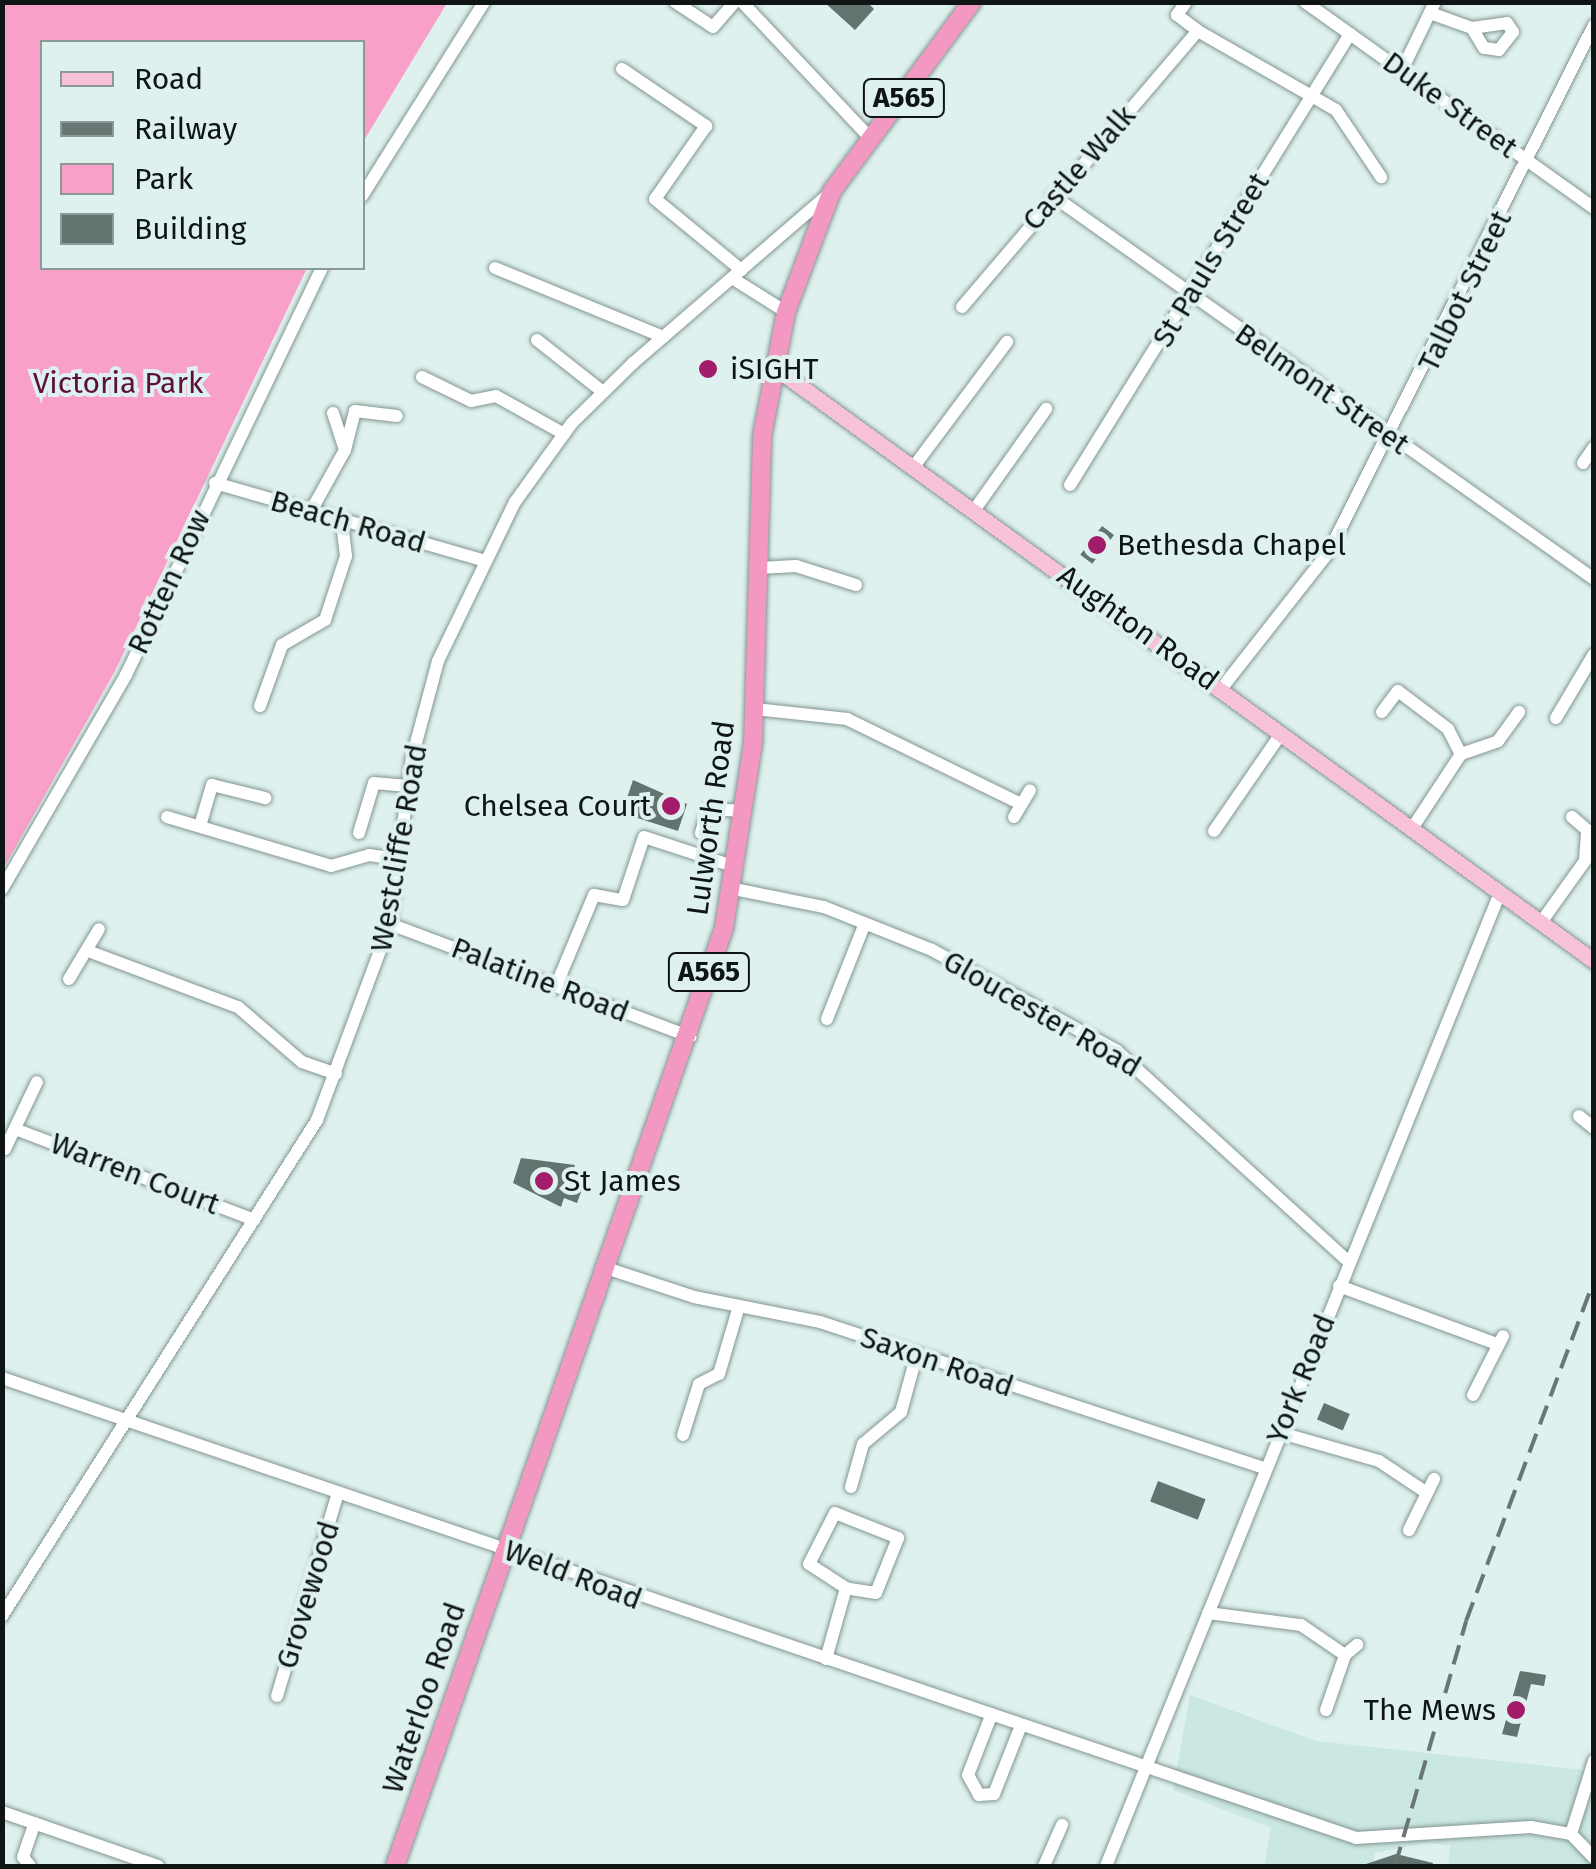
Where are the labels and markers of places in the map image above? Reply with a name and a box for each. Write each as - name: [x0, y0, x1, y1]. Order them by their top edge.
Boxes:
- place label: iSIGHT: [730, 351, 818, 387]
- marker: iSIGHT: [695, 356, 721, 382]
- place label: Bethesda Chapel: [1117, 527, 1346, 563]
- marker: Bethesda Chapel: [1086, 534, 1108, 556]
- place label: Chelsea Court: [464, 788, 651, 824]
- marker: Chelsea Court: [660, 795, 682, 817]
- place label: St James: [564, 1163, 681, 1199]
- marker: St James: [533, 1170, 555, 1192]
- place label: The Mews: [1363, 1692, 1496, 1728]
- marker: The Mews: [1505, 1699, 1527, 1721]

